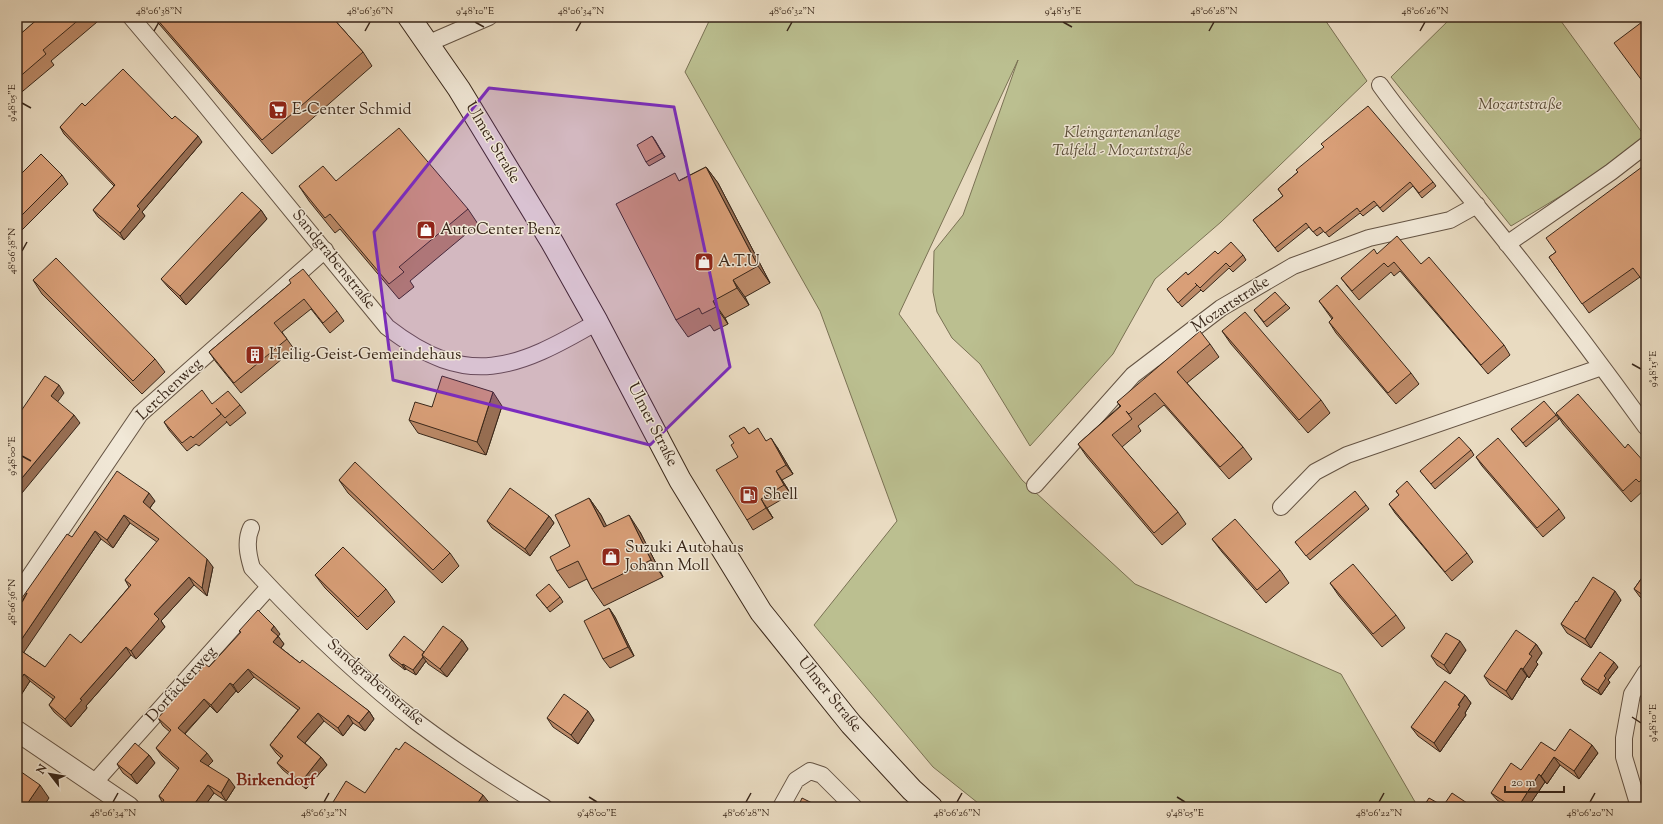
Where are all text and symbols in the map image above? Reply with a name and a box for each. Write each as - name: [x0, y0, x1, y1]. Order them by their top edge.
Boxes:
- text: 48°06'38"N: [136, 4, 182, 19]
- text: 48°06'36"N: [347, 4, 393, 19]
- text: 9°48'10"E: [456, 4, 494, 19]
- text: 48°06'34"N: [558, 4, 604, 19]
- text: 48°06'32"N: [769, 4, 815, 19]
- text: 9°48'15"E: [1045, 4, 1081, 19]
- text: 48°06'28"N: [1190, 4, 1238, 19]
- text: 48°06'26"N: [1401, 4, 1449, 19]
- text: 9°48'05"E: [5, 84, 20, 122]
- park label: Mozartstraße: [1478, 94, 1562, 117]
- street label: Ulmer Straße: [459, 98, 525, 188]
- supermarket icon: E-Center Schmid: [267, 99, 289, 121]
- place label: E-Center Schmid: [292, 99, 411, 122]
- park label: Kleingartenanlage Talfeld - Mozartstraße: [1052, 122, 1192, 163]
- street label: Sandgrabenstraße: [285, 205, 381, 315]
- shop icon: AutoCenter Benz: [415, 219, 437, 241]
- place label: AutoCenter Benz: [440, 219, 560, 242]
- text: 48°06'38"N: [5, 228, 20, 274]
- shop icon: A.T.U: [693, 251, 715, 273]
- place label: A.T.U: [718, 251, 760, 274]
- street label: Mozartstraße: [1187, 271, 1275, 339]
- building icon: Heilig-Geist-Gemeindehaus: [244, 344, 266, 366]
- place label: Heilig-Geist-Gemeindehaus: [269, 344, 461, 367]
- text: 9°48'15"E: [1646, 351, 1661, 387]
- street label: Lerchenweg: [132, 353, 208, 427]
- street label: Ulmer Straße: [621, 379, 683, 471]
- text: 9°48'00"E: [5, 436, 20, 476]
- fuel station icon: Shell: [738, 484, 760, 506]
- place label: Shell: [763, 484, 799, 507]
- place label: Suzuki Autohaus Johann Moll: [624, 537, 744, 578]
- shop icon: Suzuki Autohaus Johann Moll: [600, 546, 622, 568]
- text: 48°06'36"N: [5, 579, 20, 625]
- street label: Sandgrabenstraße: [321, 634, 429, 732]
- street label: Dorfäckerweg: [141, 642, 223, 728]
- street label: Ulmer Straße: [791, 652, 867, 738]
- text: 9°48'10"E: [1646, 704, 1661, 742]
- north arrow: [30, 754, 70, 794]
- text: N: [33, 761, 52, 778]
- scale bar: [1505, 768, 1564, 794]
- district label: Birkendorf: [236, 769, 317, 793]
- text: 20 m: [1511, 774, 1536, 792]
- text: 48°06'34"N: [90, 806, 136, 821]
- text: 48°06'32"N: [301, 806, 347, 821]
- text: 9°48'00"E: [577, 806, 617, 821]
- text: 48°06'28"N: [722, 806, 770, 821]
- text: 48°06'26"N: [933, 806, 981, 821]
- text: 9°48'05"E: [1166, 806, 1204, 821]
- text: 48°06'22"N: [1356, 806, 1402, 821]
- text: 48°06'20"N: [1566, 806, 1614, 821]

